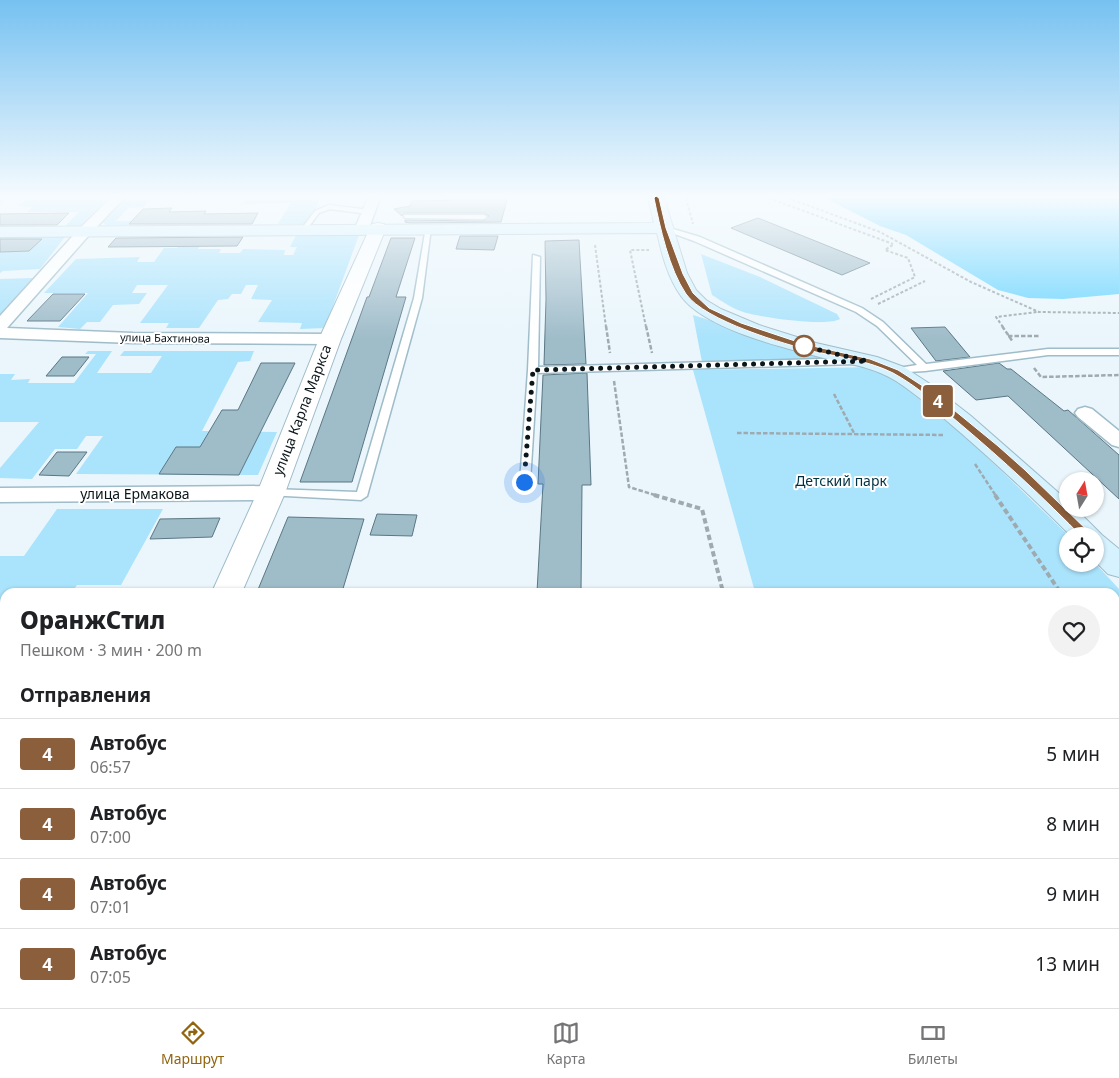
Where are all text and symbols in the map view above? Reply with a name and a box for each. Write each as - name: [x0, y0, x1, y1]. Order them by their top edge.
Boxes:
- street label: улица Бахтинова: [120, 329, 210, 346]
- unlabelled marker: [793, 335, 815, 357]
- street label: улица Карла Маркса: [268, 342, 335, 478]
- line badge: 4: [922, 385, 954, 417]
- text: 4: [933, 389, 943, 413]
- your location: [512, 470, 537, 495]
- park label: Детский парк: [795, 471, 887, 490]
- north arrow: [1059, 472, 1104, 518]
- map controls: [1059, 472, 1104, 572]
- street label: улица Ермакова: [80, 484, 190, 503]
- button: locate: [1059, 527, 1104, 572]
- text: ОранжСтил: [20, 603, 165, 636]
- button: heart: [1048, 605, 1100, 657]
- text: Пешком · 3 мин · 200 m: [20, 639, 202, 661]
- text: Отправления: [20, 682, 151, 708]
- text: Автобус: [90, 730, 167, 756]
- text: 5 мин: [1046, 741, 1100, 767]
- text: 4: [42, 742, 53, 766]
- text: 06:57: [90, 756, 131, 778]
- text: Автобус: [90, 800, 167, 826]
- text: 8 мин: [1046, 811, 1100, 837]
- text: 4: [42, 812, 53, 836]
- text: 07:00: [90, 826, 131, 848]
- text: Автобус: [90, 870, 167, 896]
- text: 9 мин: [1046, 881, 1100, 907]
- text: 4: [42, 882, 53, 906]
- text: 07:01: [90, 896, 131, 918]
- text: Автобус: [90, 940, 167, 966]
- text: 13 мин: [1035, 951, 1100, 977]
- text: 4: [42, 952, 53, 976]
- text: 07:05: [90, 966, 131, 988]
- tab: Маршрут: [161, 1019, 224, 1068]
- tab: Карта: [546, 1019, 586, 1068]
- tab: Билеты: [908, 1019, 958, 1068]

